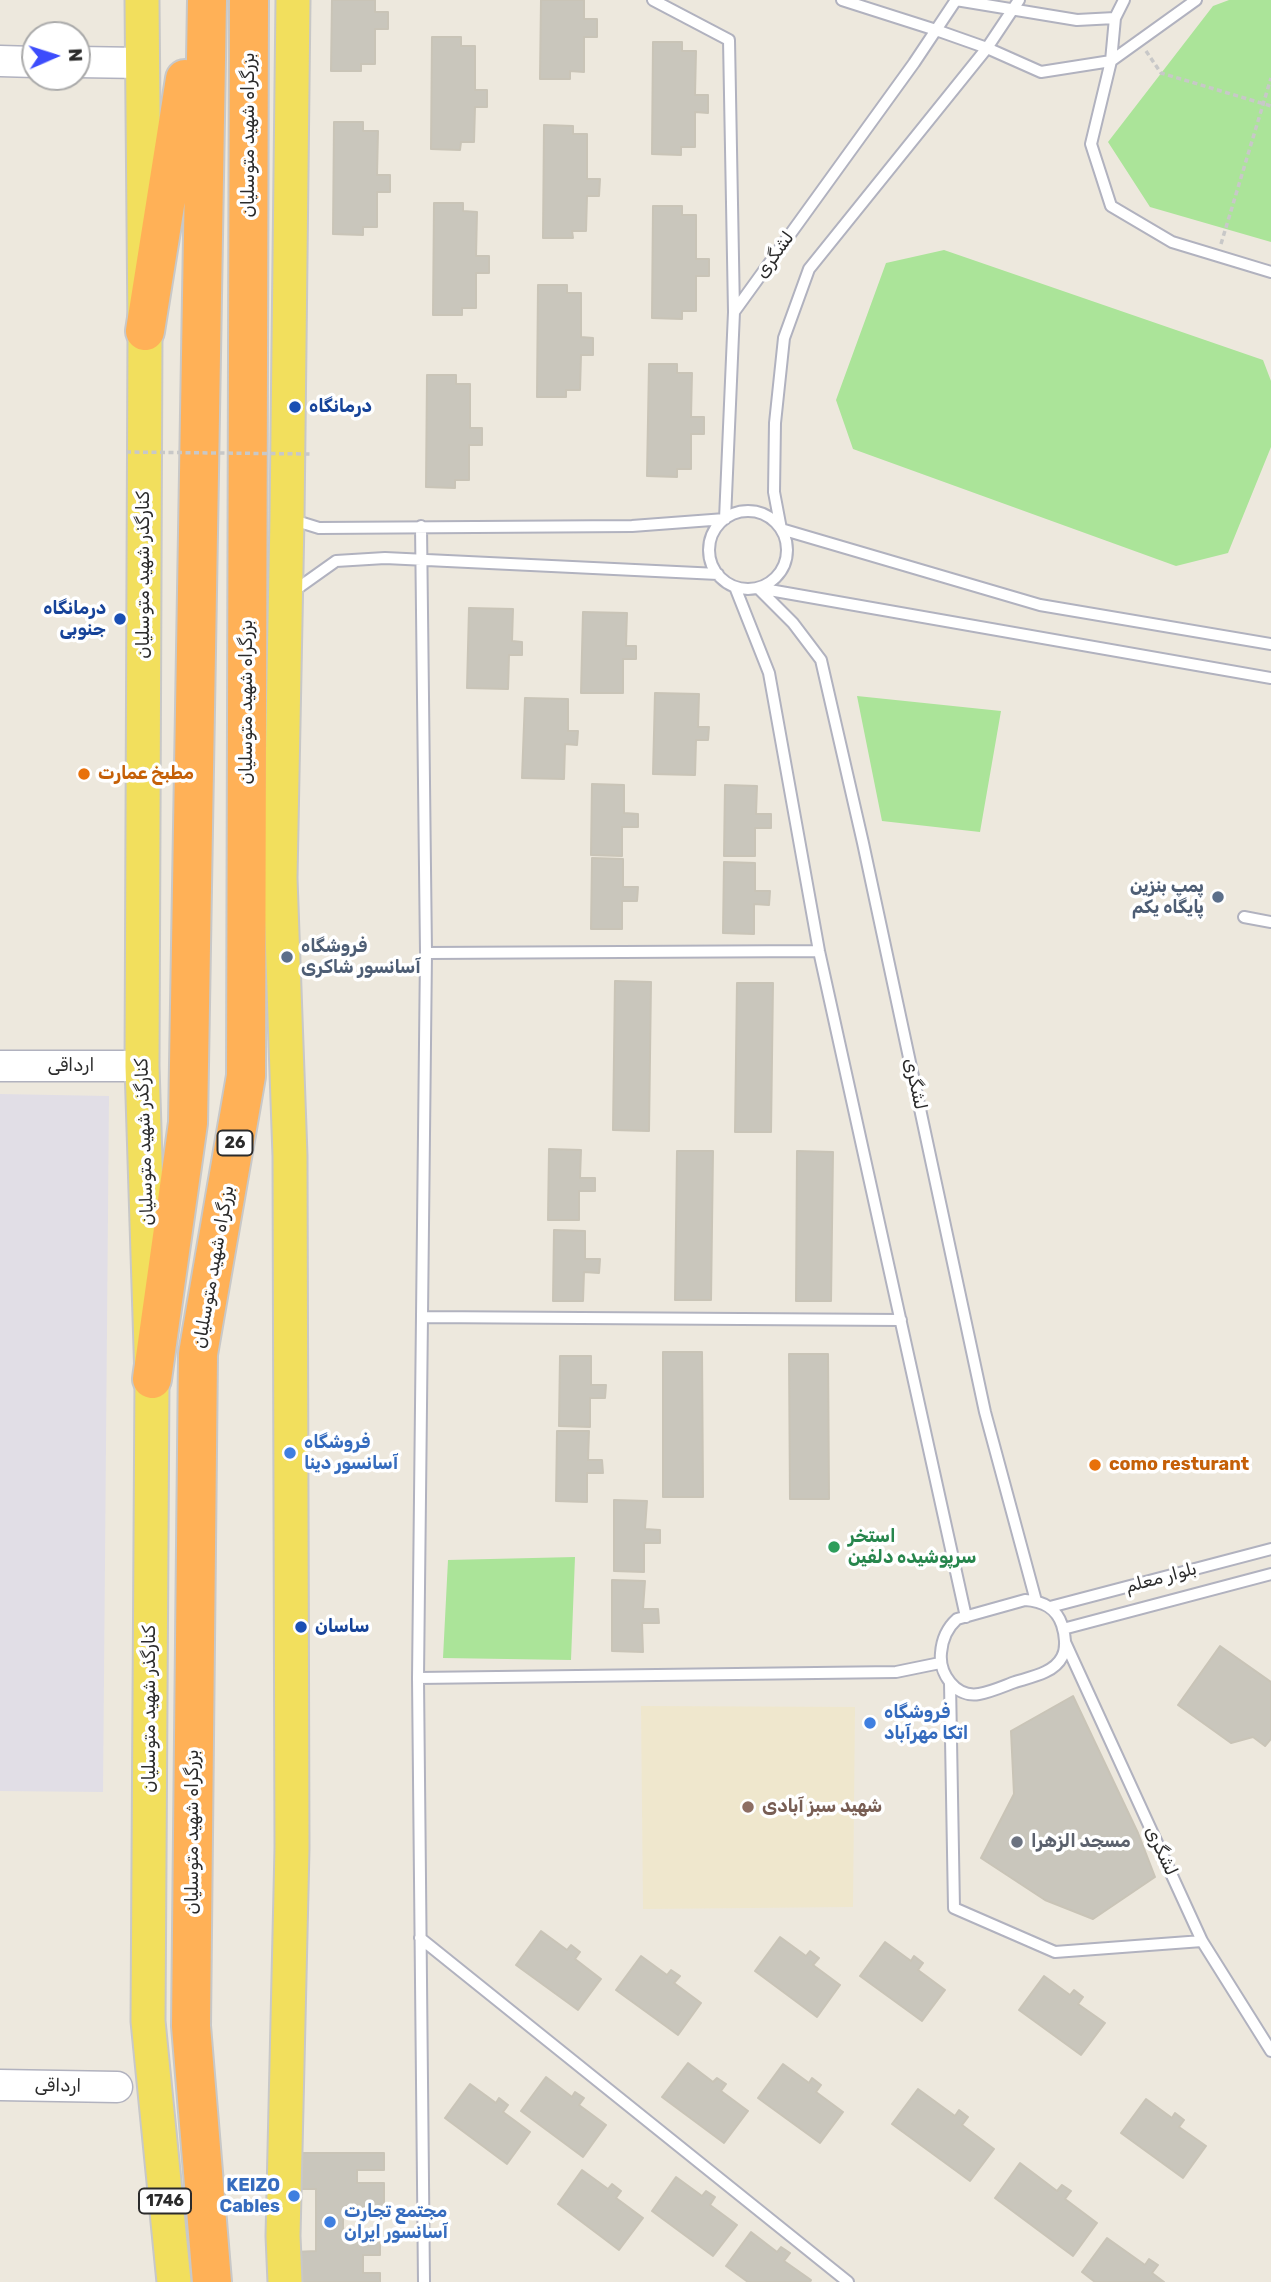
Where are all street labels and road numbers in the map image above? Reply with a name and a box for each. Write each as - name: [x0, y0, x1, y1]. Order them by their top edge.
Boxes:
- street label: بزرگراه شهید متوسلیان: [238, 52, 260, 218]
- street label: لشگری: [751, 227, 799, 283]
- street label: کنارگذر شهید متوسلیان: [133, 491, 155, 659]
- street label: بزرگراه شهید متوسلیان: [236, 619, 258, 785]
- street label: ارداقی: [48, 1055, 94, 1077]
- street label: لشگری: [899, 1056, 931, 1112]
- street label: کنارگذر شهید متوسلیان: [131, 1058, 159, 1226]
- road number: 26: [218, 1130, 252, 1156]
- street label: بزرگراه شهید متوسلیان: [189, 1184, 239, 1350]
- street label: بلوار معلم: [1123, 1558, 1199, 1598]
- street label: کنارگذر شهید متوسلیان: [139, 1625, 161, 1793]
- street label: بزرگراه شهید متوسلیان: [182, 1749, 204, 1915]
- street label: لشگری: [1140, 1823, 1182, 1879]
- street label: ارداقی: [34, 2075, 82, 2097]
- road number: 1746: [139, 2188, 191, 2214]

